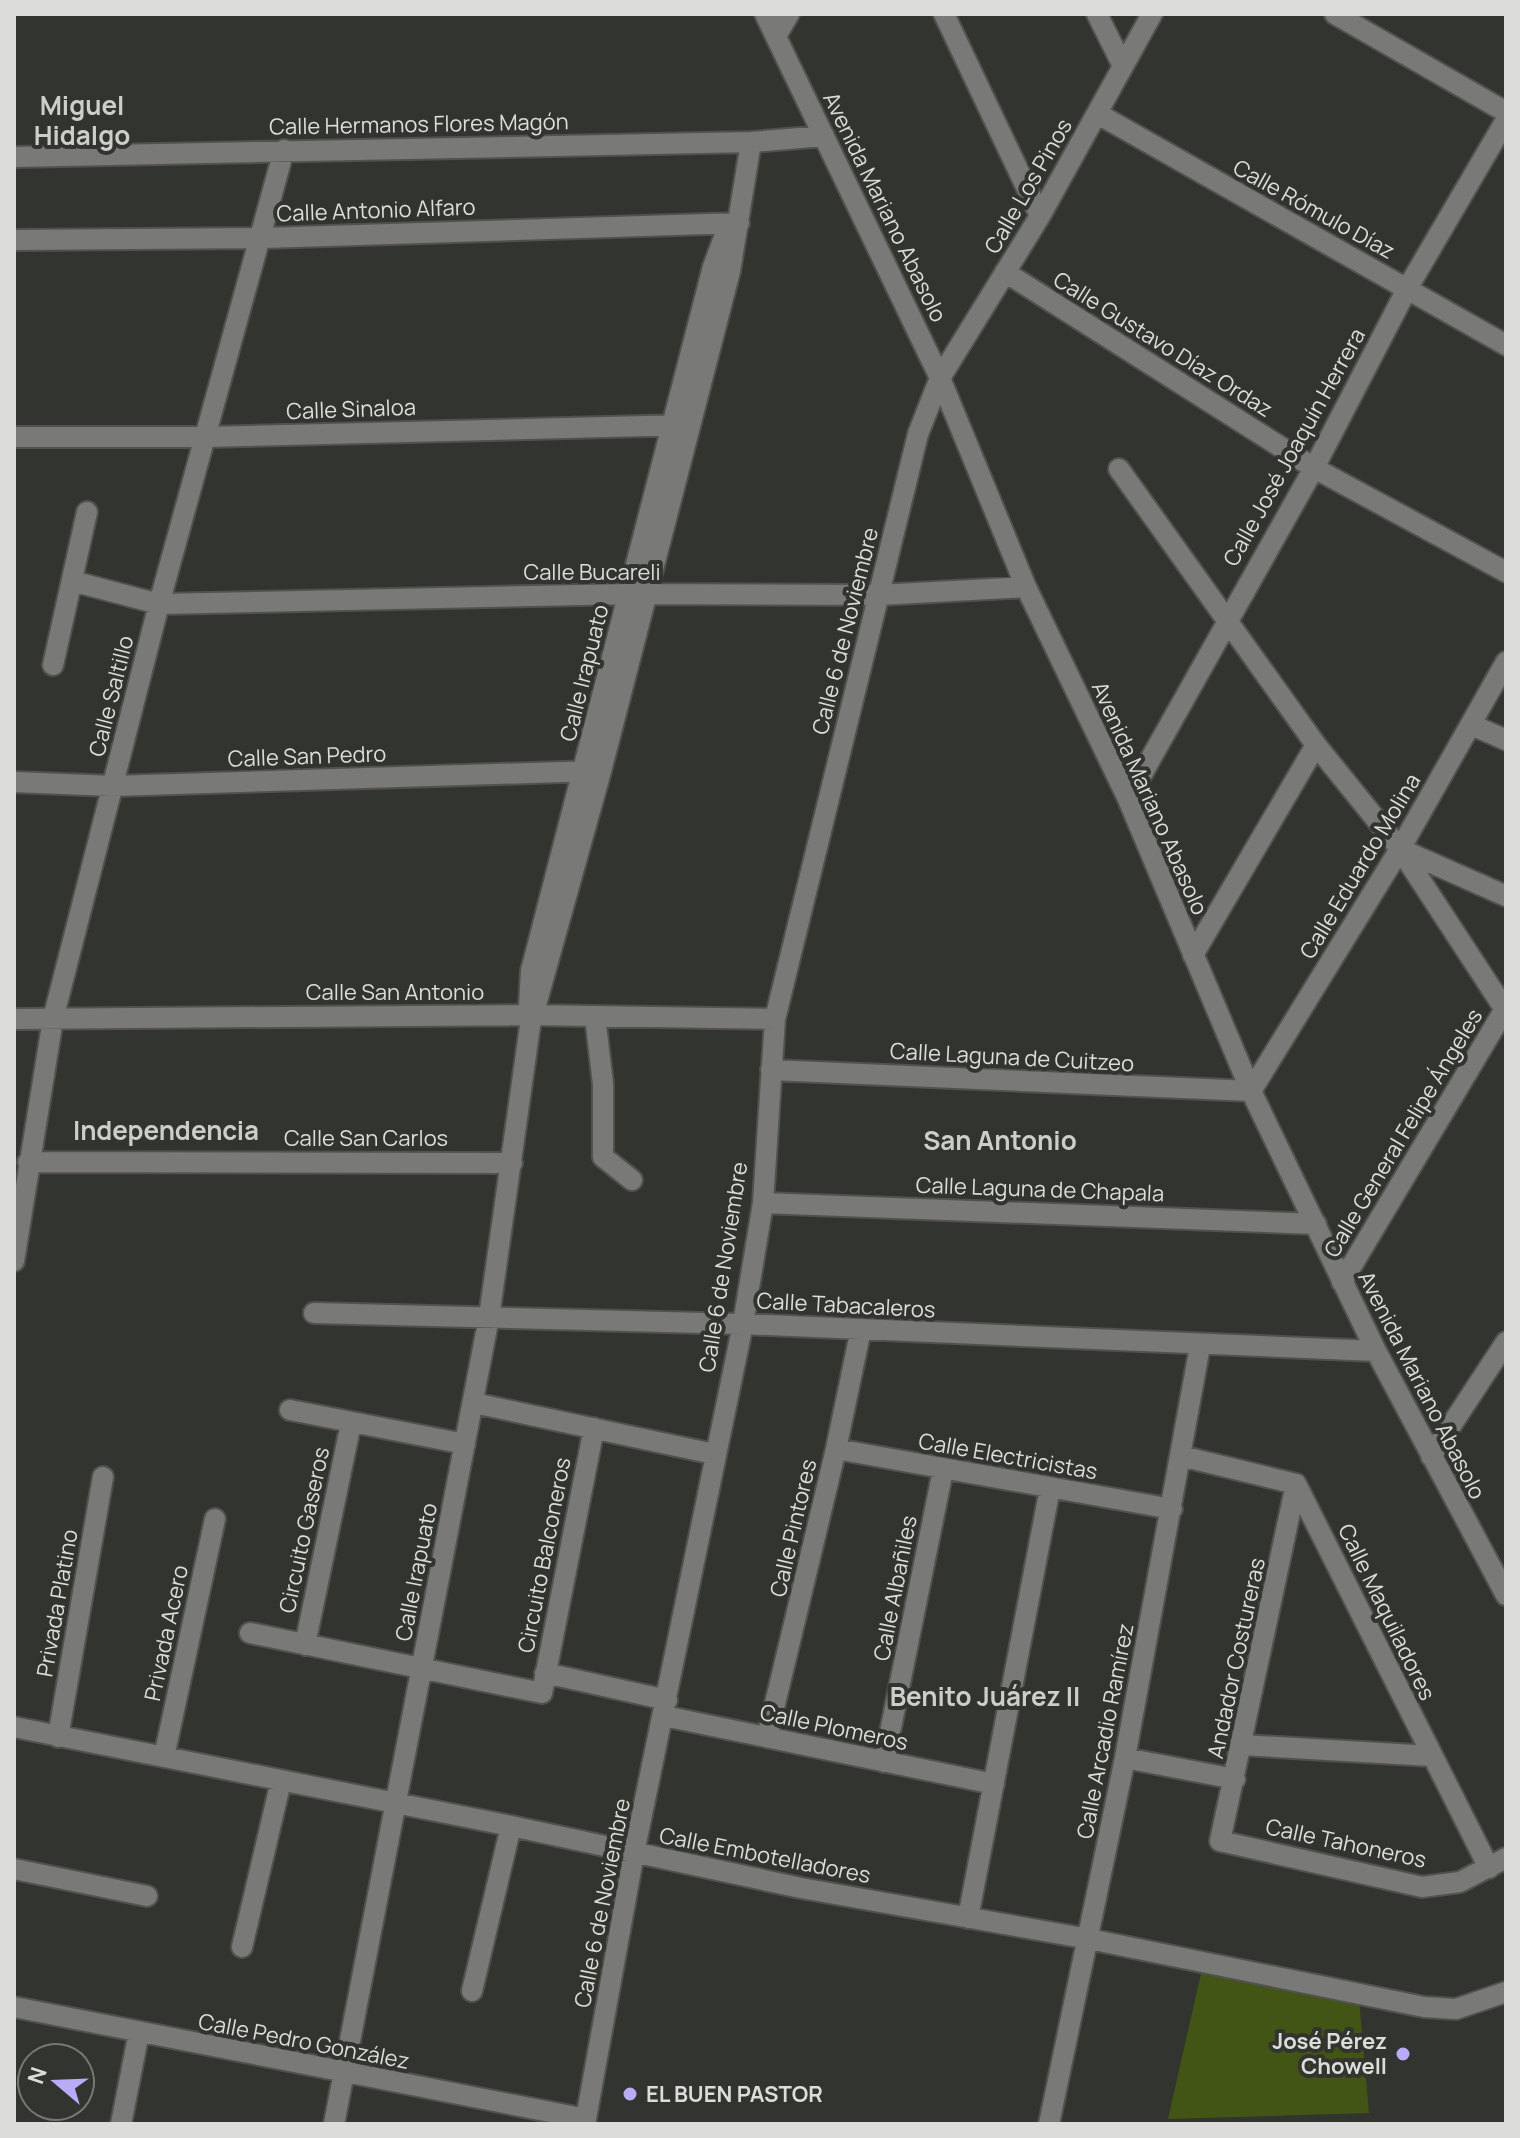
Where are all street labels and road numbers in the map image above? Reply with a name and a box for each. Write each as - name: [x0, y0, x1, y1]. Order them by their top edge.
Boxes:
- street label: Avenida Mariano Abasolo: [816, 87, 954, 327]
- street label: Calle Hermanos Flores Magón: [269, 106, 569, 142]
- street label: Calle Los Pinos: [977, 113, 1079, 259]
- street label: Calle Rómulo Díaz: [1228, 152, 1400, 266]
- street label: Calle Antonio Alfaro: [276, 192, 476, 228]
- street label: Calle Gustavo Díaz Ordaz: [1048, 264, 1278, 424]
- street label: Calle José Joaquín Herrera: [1216, 323, 1372, 571]
- street label: Calle Sinaloa: [286, 392, 416, 426]
- street label: Calle 6 de Noviembre: [805, 524, 885, 738]
- street label: Calle Bucareli: [523, 557, 661, 587]
- street label: Calle Irapuato: [553, 601, 615, 745]
- street label: Calle Saltillo: [81, 632, 141, 760]
- street label: Avenida Mariano Abasolo: [1085, 677, 1215, 919]
- street label: Calle San Pedro: [227, 738, 387, 774]
- street label: Calle Eduardo Molina: [1293, 768, 1427, 964]
- street label: Calle San Antonio: [306, 977, 484, 1007]
- street label: Calle General Felipe Ángeles: [1317, 1003, 1489, 1263]
- street label: Calle Laguna de Cuitzeo: [889, 1036, 1135, 1078]
- street label: Calle San Carlos: [284, 1123, 448, 1153]
- street label: Calle 6 de Noviembre: [692, 1160, 754, 1374]
- street label: Calle Laguna de Chapala: [915, 1170, 1165, 1208]
- street label: Avenida Mariano Abasolo: [1351, 1266, 1493, 1504]
- street label: Calle Tabacaleros: [756, 1285, 936, 1325]
- street label: Calle Electricistas: [916, 1425, 1100, 1487]
- street label: Circuito Gaseros: [272, 1444, 336, 1616]
- street label: Circuito Balconeros: [510, 1455, 578, 1655]
- street label: Calle Pintores: [763, 1456, 823, 1600]
- street label: Calle Irapuato: [388, 1500, 444, 1644]
- street label: Calle Albañiles: [866, 1513, 924, 1663]
- street label: Calle Maquiladores: [1331, 1519, 1443, 1705]
- street label: Privada Platino: [29, 1527, 85, 1679]
- street label: Andador Costureras: [1200, 1555, 1272, 1761]
- street label: Privada Acero: [137, 1562, 195, 1704]
- street label: Calle Arcadio Ramírez: [1069, 1621, 1141, 1841]
- street label: Calle Plomeros: [757, 1697, 911, 1757]
- street label: Calle 6 de Noviembre: [567, 1796, 637, 2010]
- street label: Calle Tahoneros: [1263, 1811, 1429, 1875]
- street label: Calle Embotelladores: [657, 1820, 873, 1890]
- street label: Calle Pedro González: [196, 2006, 412, 2076]

